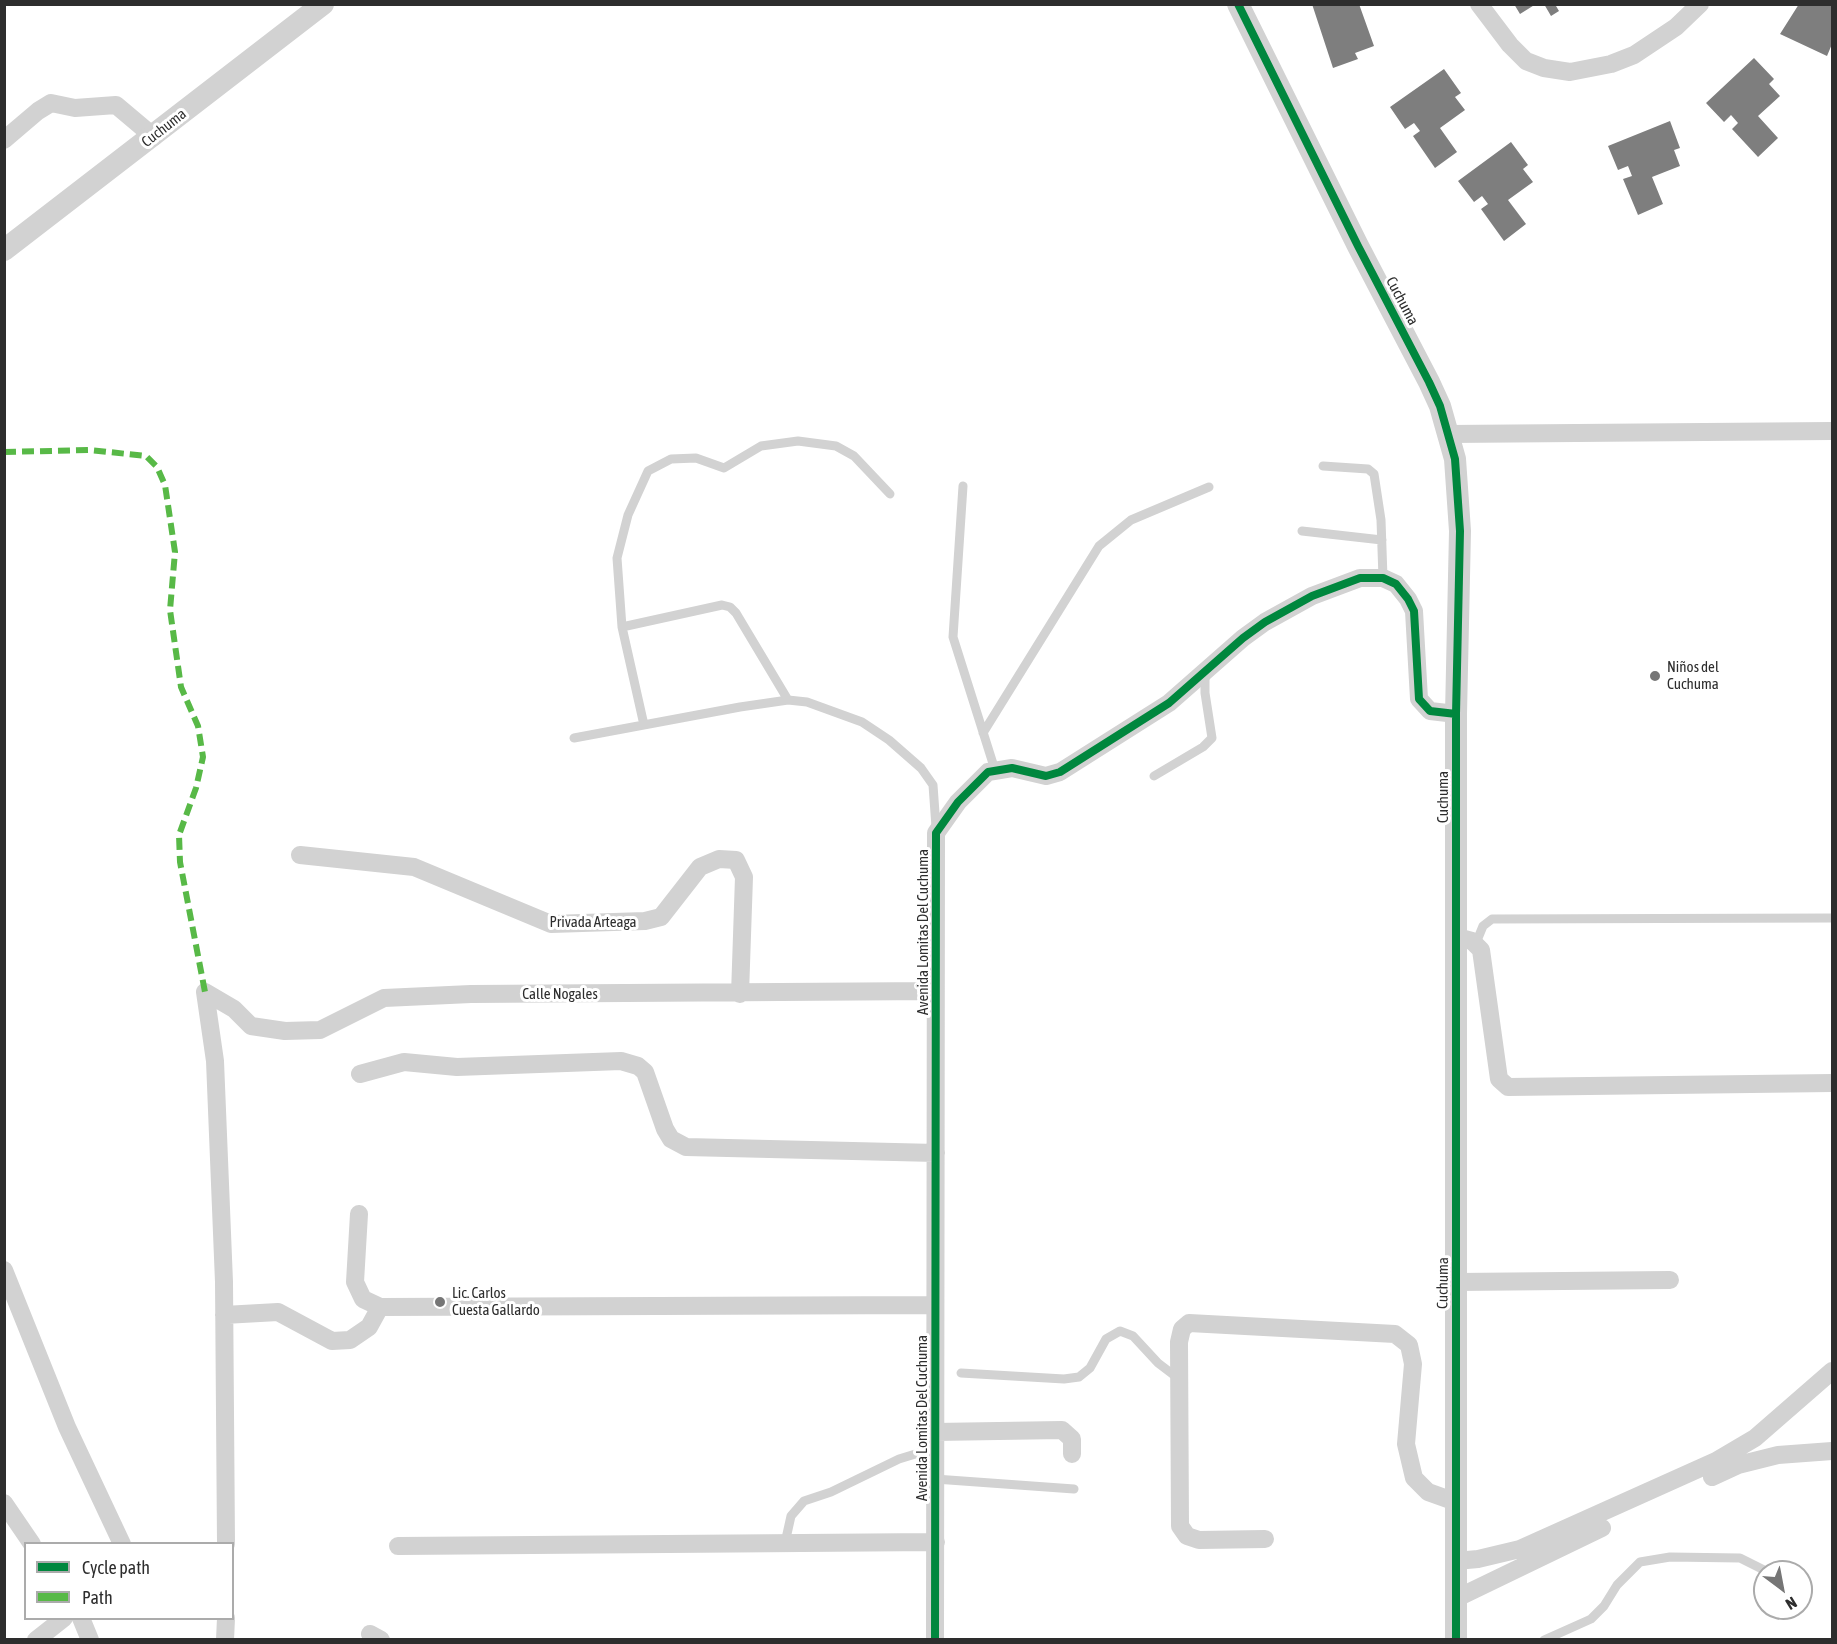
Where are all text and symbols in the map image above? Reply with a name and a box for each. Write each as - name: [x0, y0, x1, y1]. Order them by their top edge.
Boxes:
- street label: Cuchuma: [138, 105, 190, 151]
- street label: Cuchuma: [1382, 274, 1422, 328]
- place label: Niños del Cuchuma: [1667, 658, 1719, 693]
- marker: Niños del Cuchuma: [1648, 669, 1662, 683]
- street label: Cuchuma: [1434, 771, 1452, 823]
- street label: Avenida Lomitas Del Cuchuma: [914, 849, 932, 1015]
- street label: Privada Arteaga: [549, 913, 637, 931]
- street label: Calle Nogales: [522, 985, 598, 1003]
- street label: Cuchuma: [1434, 1257, 1452, 1309]
- place label: Lic. Carlos Cuesta Gallardo: [452, 1284, 540, 1319]
- marker: Lic. Carlos Cuesta Gallardo: [433, 1295, 447, 1309]
- street label: Avenida Lomitas Del Cuchuma: [913, 1335, 931, 1501]
- legend: [24, 1542, 234, 1620]
- text: Cycle path: [82, 1557, 150, 1578]
- north arrow: [1753, 1560, 1813, 1620]
- text: Path: [82, 1587, 113, 1608]
- text: N: [1783, 1593, 1800, 1614]

